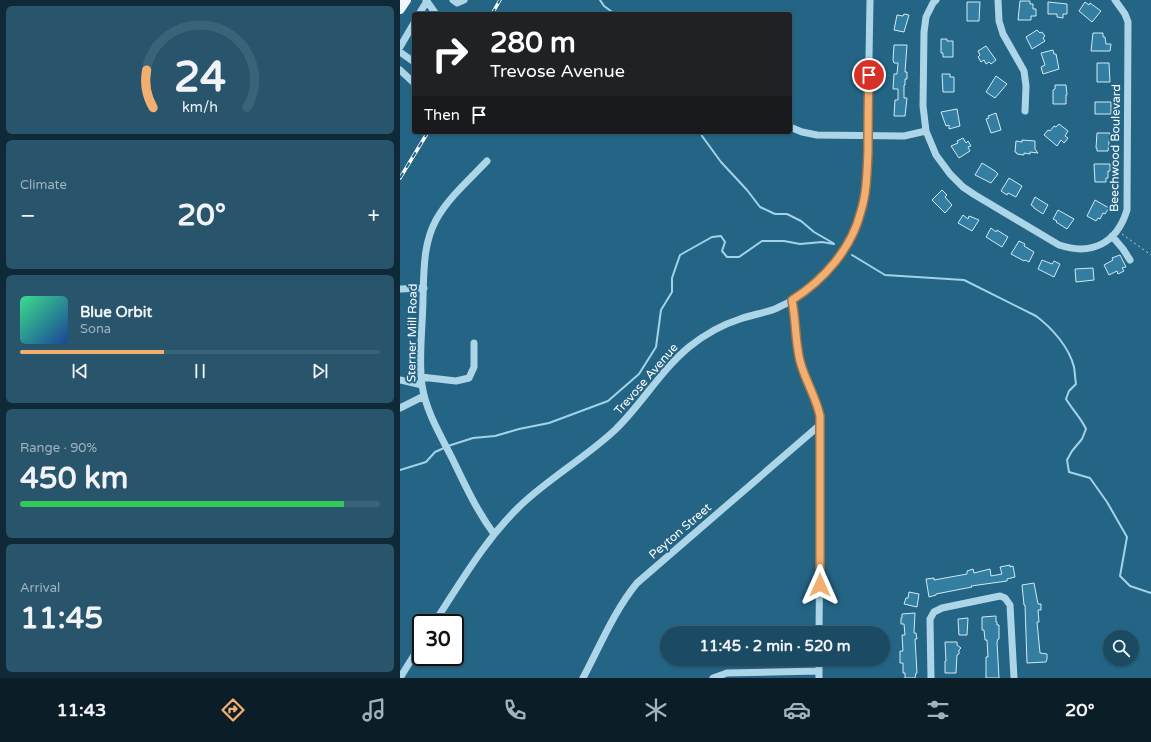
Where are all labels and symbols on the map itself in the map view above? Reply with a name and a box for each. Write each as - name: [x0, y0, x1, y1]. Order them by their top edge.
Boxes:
- pin: [852, 58, 886, 92]
- street label: Beechwood Boulevard: [1107, 84, 1123, 212]
- street label: Sterner Mill Road: [404, 284, 420, 382]
- street label: Trevose Avenue: [611, 340, 681, 418]
- street label: Peyton Street: [646, 500, 714, 562]
- position arrow: [799, 564, 841, 606]
- speed limit sign: 30: [412, 614, 464, 666]

